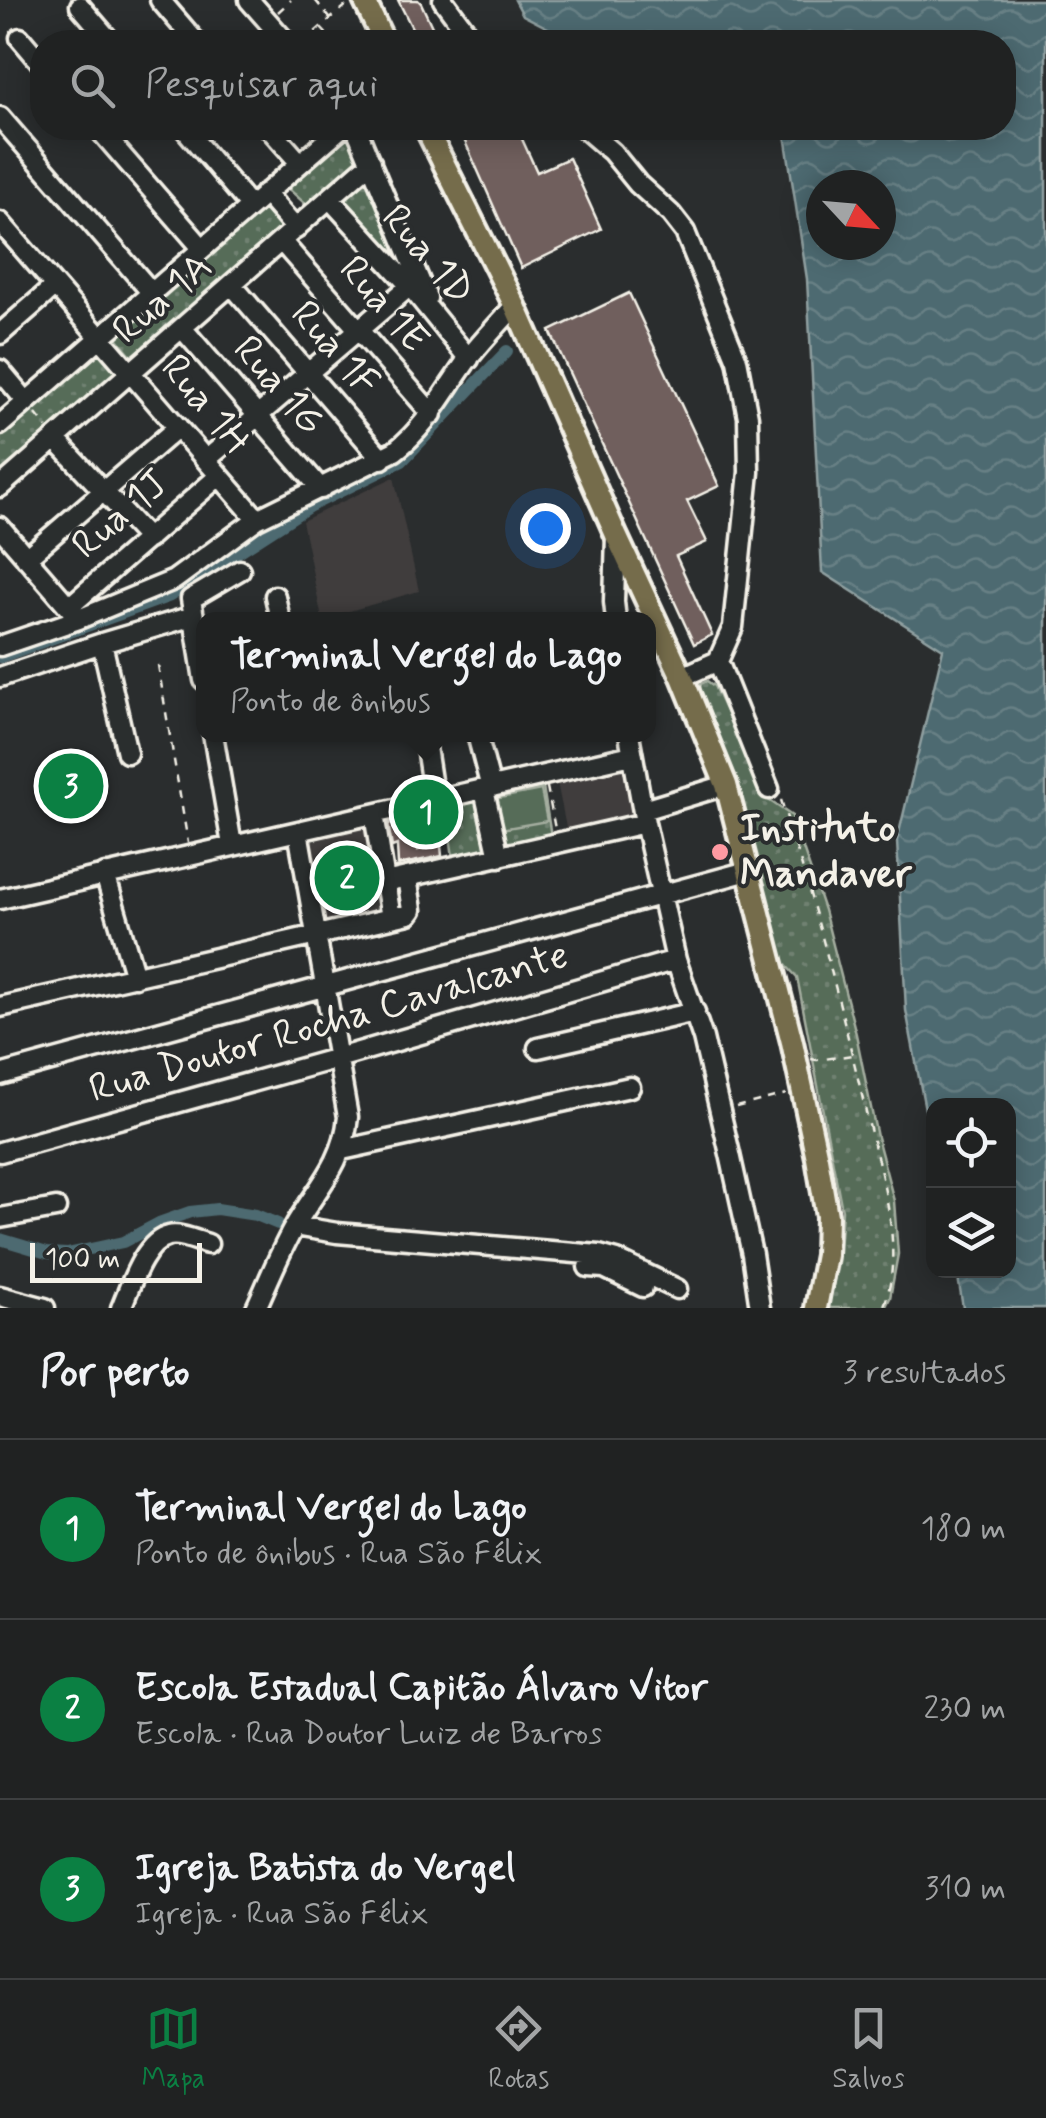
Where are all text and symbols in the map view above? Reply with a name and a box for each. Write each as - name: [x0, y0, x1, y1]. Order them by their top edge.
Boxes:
- search box: [30, 30, 1016, 140]
- icon: search: [65, 58, 120, 113]
- text: Pesquisar aqui: [145, 61, 378, 110]
- north arrow: [806, 170, 896, 260]
- street label: Rua 1D: [369, 194, 485, 316]
- street label: Rua 1A: [102, 241, 224, 357]
- street label: Rua 1E: [326, 245, 440, 365]
- street label: Rua 1F: [278, 290, 390, 408]
- street label: Rua 1G: [220, 325, 336, 447]
- street label: Rua 1H: [148, 344, 262, 466]
- street label: Rua 1J: [61, 458, 181, 572]
- your location: [520, 503, 571, 554]
- popup: [196, 612, 656, 742]
- text: Terminal Vergel do Lago: [230, 632, 622, 681]
- text: Ponto de ônibus: [230, 681, 431, 723]
- pin: 3: [38, 748, 104, 824]
- pin: 1: [394, 774, 458, 850]
- place label: Instituto Mandaver: [740, 803, 913, 901]
- pin: 2: [314, 840, 380, 916]
- marker: Instituto Mandaver: [709, 841, 731, 863]
- street label: Rua Doutor Rocha Cavalcante: [83, 930, 575, 1116]
- map controls: [926, 1098, 1016, 1278]
- button: locate: [926, 1098, 1016, 1188]
- button: layers: [926, 1188, 1016, 1278]
- scale bar: [30, 1238, 202, 1282]
- text: 100 m: [45, 1242, 120, 1279]
- text: Por perto: [40, 1346, 190, 1401]
- text: 3 resultados: [843, 1352, 1006, 1394]
- text: Terminal Vergel do Lago: [135, 1484, 527, 1533]
- text: 1: [65, 1508, 80, 1550]
- text: 180 m: [921, 1508, 1006, 1550]
- text: Ponto de ônibus · Rua São Félix: [135, 1533, 542, 1575]
- text: Escola Estadual Capitão Álvaro Vitor: [135, 1664, 708, 1713]
- text: 2: [65, 1688, 80, 1730]
- text: 230 m: [923, 1688, 1006, 1730]
- text: Escola · Rua Doutor Luiz de Barros: [135, 1713, 602, 1755]
- text: Igreja Batista do Vergel: [135, 1844, 515, 1893]
- text: 3: [65, 1868, 80, 1910]
- text: 310 m: [924, 1868, 1006, 1910]
- text: Igreja · Rua São Félix: [135, 1893, 428, 1935]
- tab: Mapa: [142, 2001, 205, 2098]
- tab: Rotas: [488, 2001, 549, 2098]
- tab: Salvos: [832, 2001, 904, 2098]

